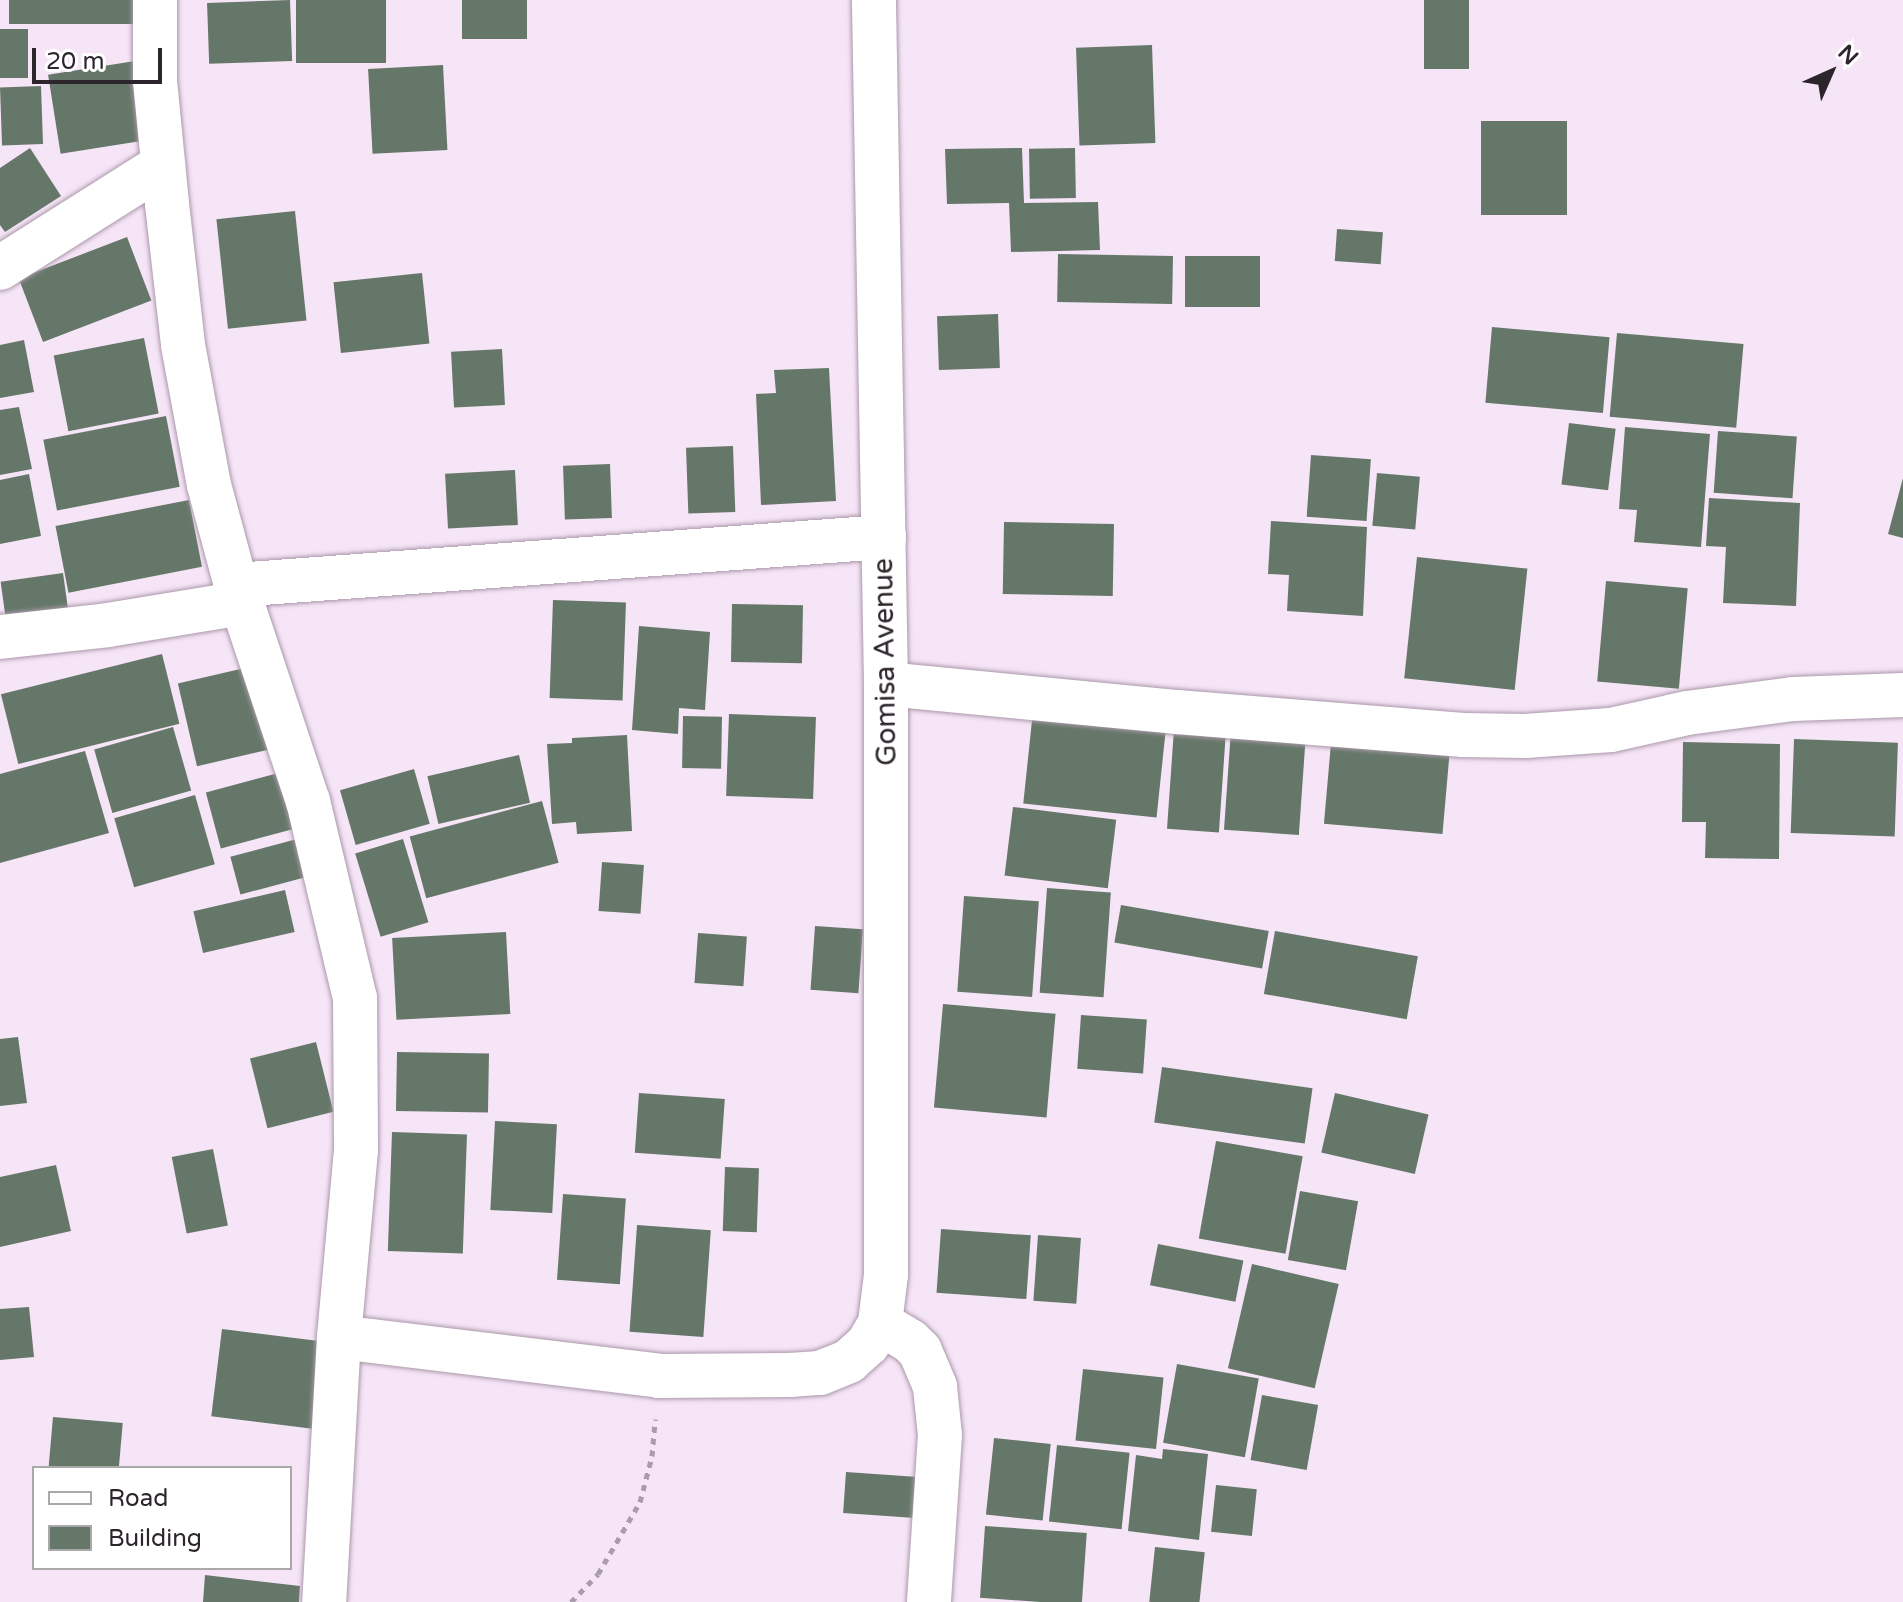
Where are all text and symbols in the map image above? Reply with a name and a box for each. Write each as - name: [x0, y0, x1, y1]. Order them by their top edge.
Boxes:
- scale bar: [36, 32, 166, 82]
- north arrow: [1791, 32, 1871, 112]
- text: N: [1833, 40, 1863, 70]
- text: 20 m: [46, 47, 104, 76]
- street label: Gomisa Avenue: [866, 558, 904, 766]
- legend: [32, 1466, 292, 1570]
- text: Road: [108, 1484, 168, 1513]
- text: Building: [108, 1524, 202, 1553]

